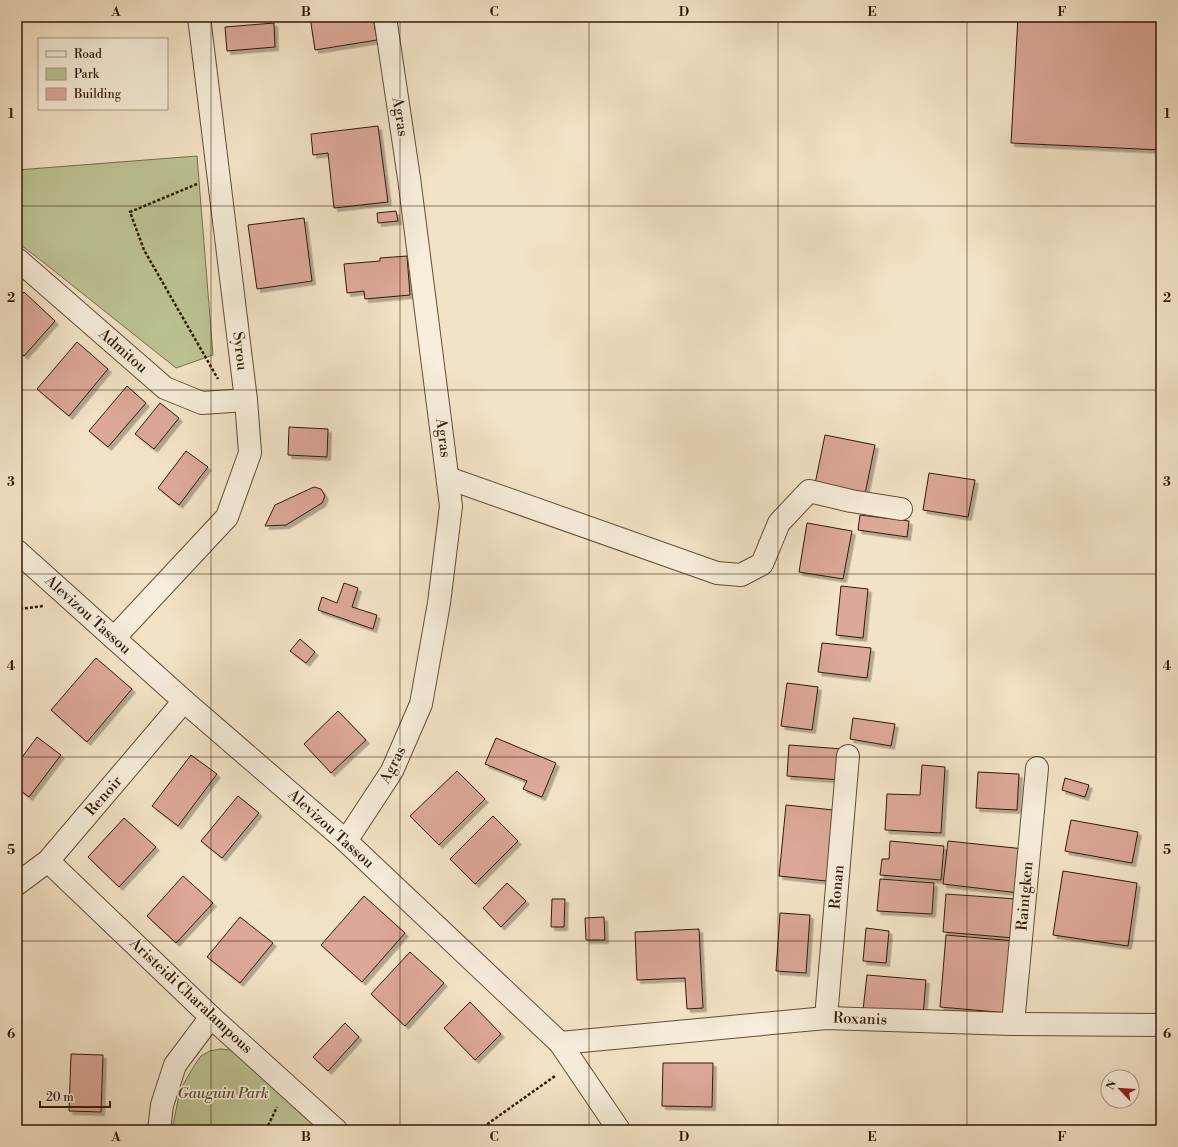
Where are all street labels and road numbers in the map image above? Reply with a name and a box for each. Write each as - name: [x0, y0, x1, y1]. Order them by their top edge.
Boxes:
- street label: Agras: [387, 95, 412, 138]
- street label: Admitou: [94, 324, 152, 378]
- street label: Syrou: [228, 331, 252, 372]
- street label: Agras: [431, 416, 455, 459]
- street label: Alevizou Tassou: [40, 571, 135, 659]
- street label: Agras: [375, 743, 410, 788]
- street label: Renoir: [82, 772, 127, 820]
- street label: Alevizou Tassou: [283, 785, 378, 873]
- street label: Raintgken: [1013, 860, 1037, 931]
- street label: Ronan: [826, 864, 848, 910]
- street label: Aristeidi Charalampous: [125, 933, 256, 1058]
- street label: Roxanis: [833, 1009, 887, 1029]

